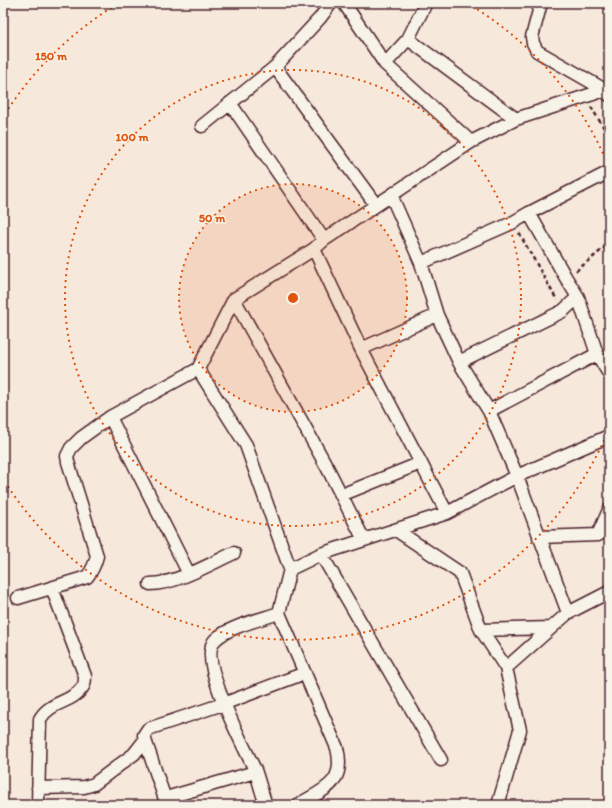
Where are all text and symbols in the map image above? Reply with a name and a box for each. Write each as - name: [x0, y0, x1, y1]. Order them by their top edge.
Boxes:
- text: 150 m: [35, 49, 68, 63]
- text: 100 m: [115, 130, 149, 144]
- text: 50 m: [199, 211, 226, 225]
- centre of rings: [286, 291, 300, 305]

